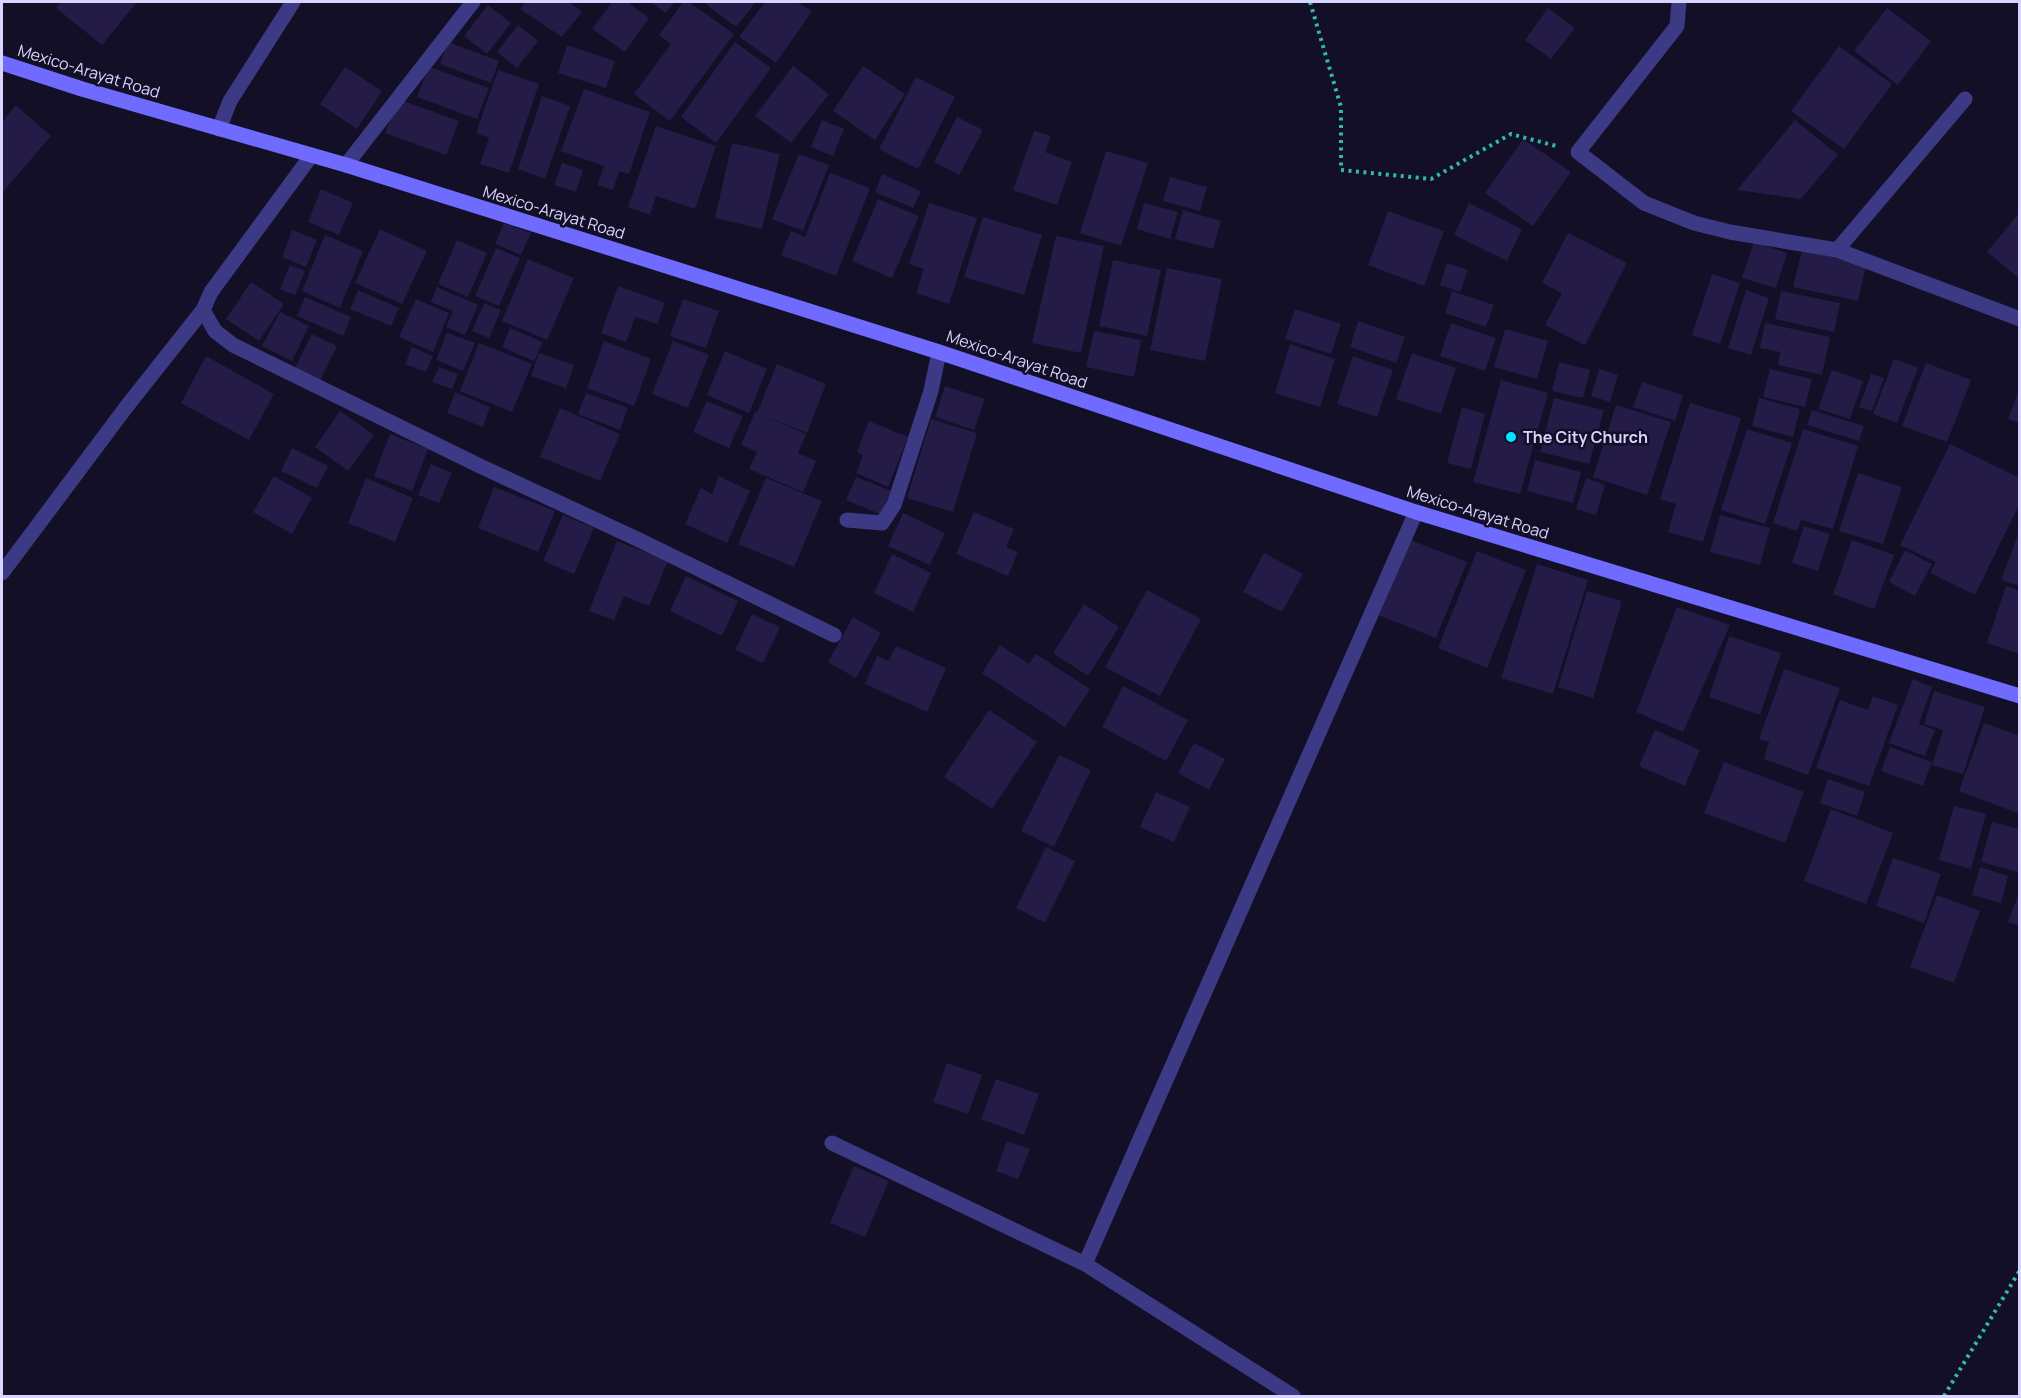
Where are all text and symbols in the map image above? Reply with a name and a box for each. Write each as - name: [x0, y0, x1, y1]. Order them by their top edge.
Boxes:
- street label: Mexico-Arayat Road: [15, 39, 163, 103]
- street label: Mexico-Arayat Road: [480, 180, 628, 244]
- street label: Mexico-Arayat Road: [944, 325, 1090, 393]
- place label: The City Church: [1523, 426, 1648, 448]
- marker: The City Church: [1504, 430, 1518, 444]
- street label: Mexico-Arayat Road: [1404, 480, 1552, 544]

